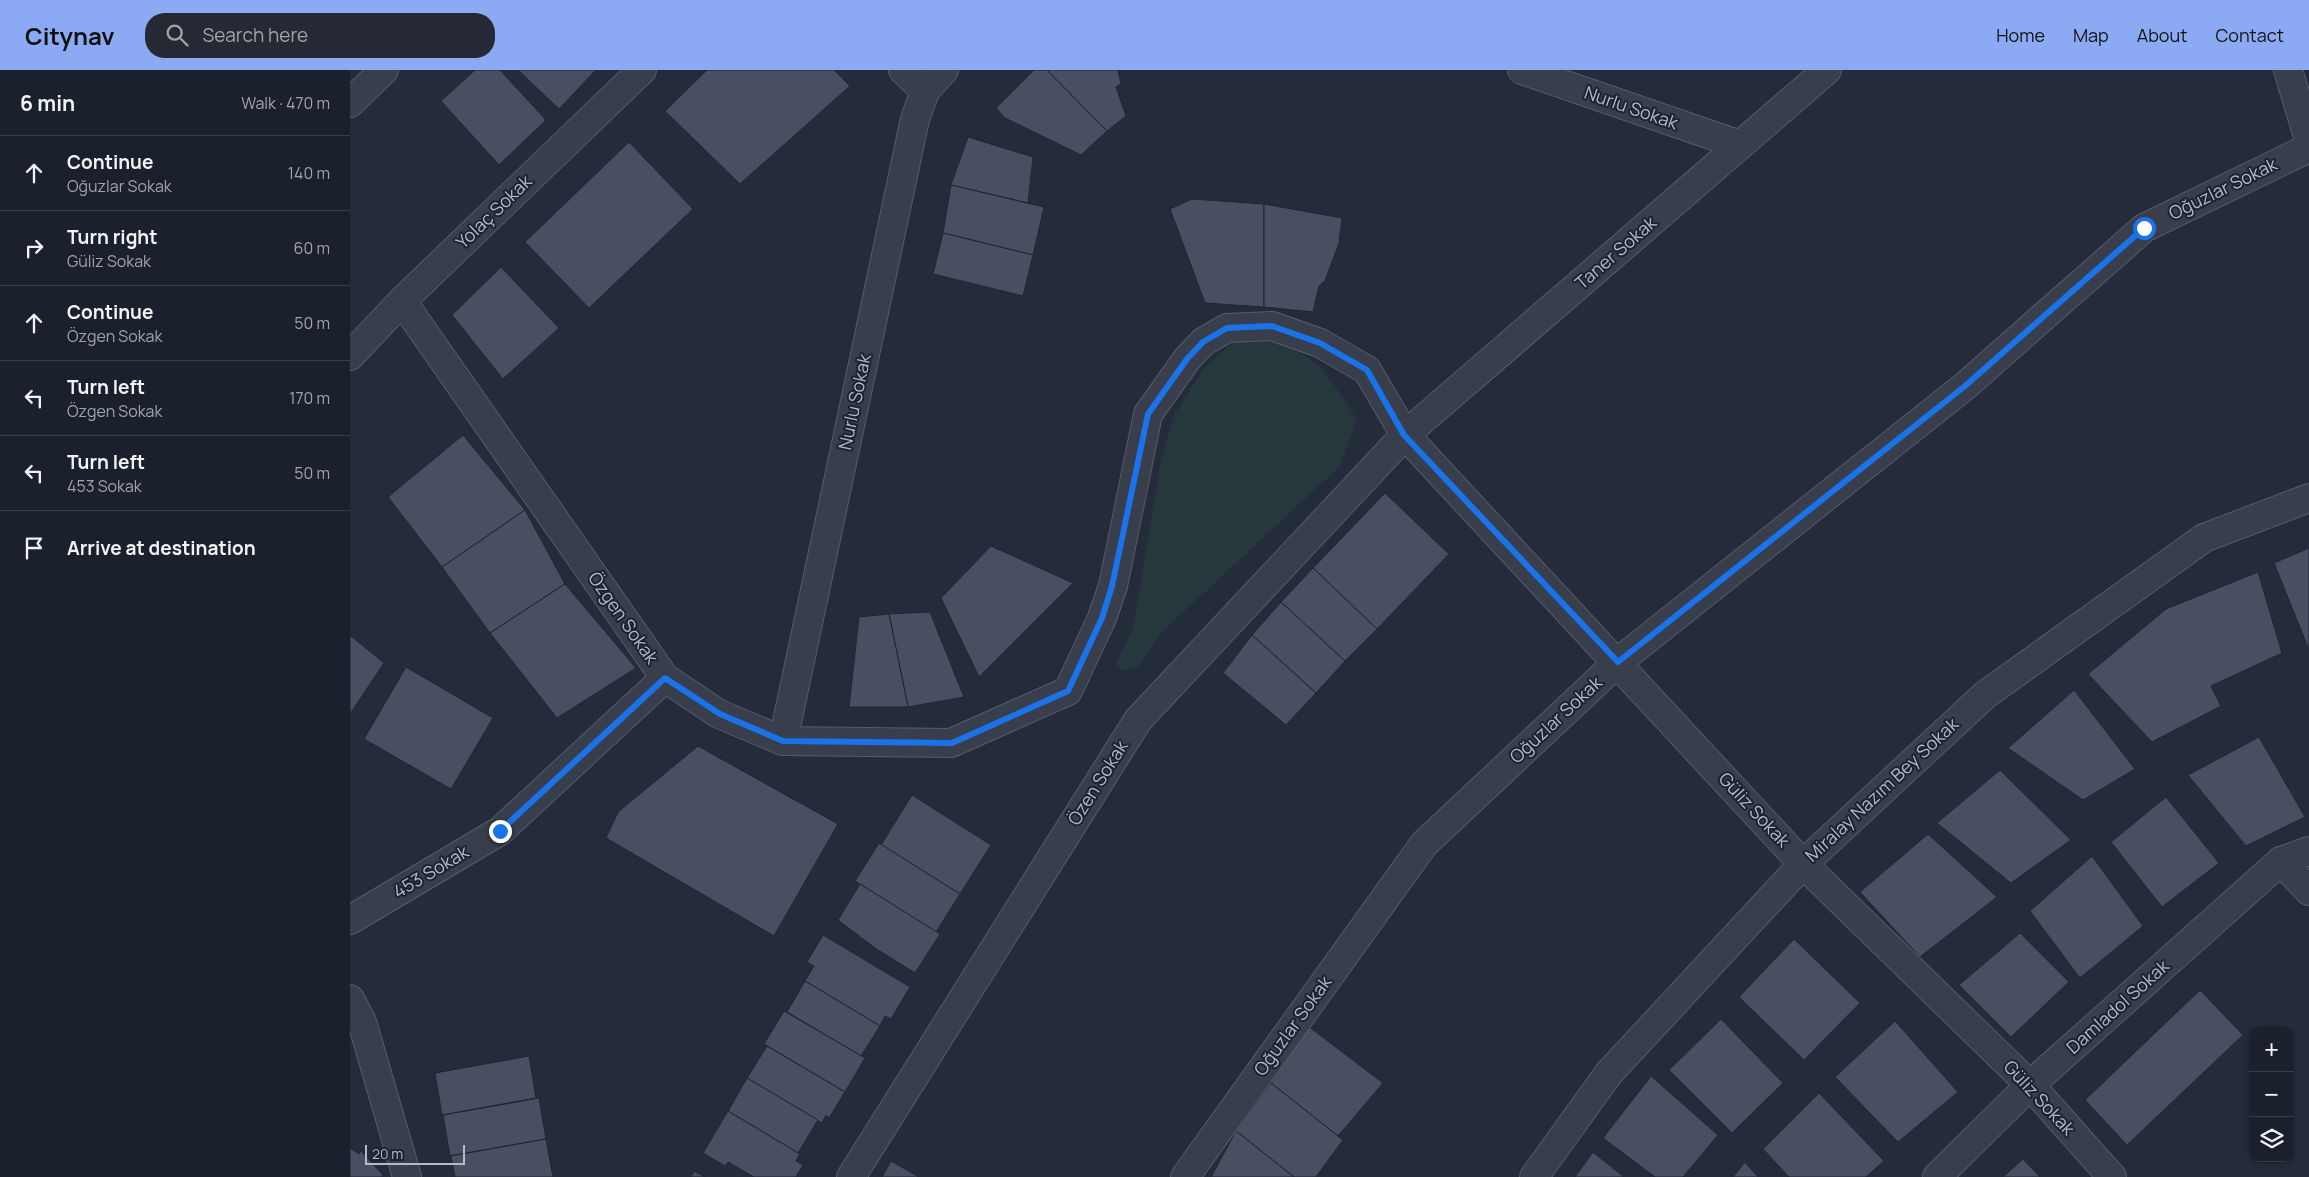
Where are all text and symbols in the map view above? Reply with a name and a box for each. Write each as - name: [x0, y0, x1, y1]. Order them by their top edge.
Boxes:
- search box: [145, 13, 495, 58]
- text: Citynav: [25, 19, 115, 52]
- icon: search: [163, 21, 191, 49]
- text: Search here: [203, 22, 308, 48]
- text: Home: [1996, 23, 2045, 47]
- text: Map: [2073, 23, 2109, 47]
- text: About: [2137, 23, 2187, 47]
- text: Contact: [2215, 23, 2284, 47]
- street label: Nurlu Sokak: [1581, 80, 1682, 135]
- text: 6 min: [20, 89, 75, 117]
- text: Walk · 470 m: [241, 92, 330, 114]
- text: Continue: [67, 149, 153, 175]
- street label: Oğuzlar Sokak: [2164, 151, 2282, 225]
- icon: ahead: [20, 159, 48, 187]
- text: 140 m: [288, 162, 330, 184]
- street label: Yolaç Sokak: [450, 168, 537, 253]
- text: Oğuzlar Sokak: [67, 175, 172, 197]
- street label: Taner Sokak: [1570, 210, 1662, 294]
- route start: [2133, 217, 2156, 240]
- text: Turn right: [67, 224, 157, 250]
- icon: right: [20, 234, 48, 262]
- text: 60 m: [294, 237, 330, 259]
- text: Güliz Sokak: [67, 250, 151, 272]
- text: Continue: [67, 299, 153, 325]
- icon: ahead: [20, 309, 48, 337]
- text: 50 m: [294, 312, 330, 334]
- text: Özgen Sokak: [67, 325, 162, 347]
- street label: Nurlu Sokak: [832, 351, 876, 452]
- text: Turn left: [67, 374, 145, 400]
- icon: left: [20, 384, 48, 412]
- text: 170 m: [289, 387, 330, 409]
- text: Özgen Sokak: [67, 400, 162, 422]
- text: Turn left: [67, 449, 145, 475]
- icon: left: [20, 459, 48, 487]
- text: 50 m: [294, 462, 330, 484]
- text: 453 Sokak: [67, 475, 142, 497]
- icon: arrive: [20, 534, 48, 562]
- text: Arrive at destination: [67, 535, 256, 561]
- street label: Özgen Sokak: [583, 567, 665, 669]
- street label: Oğuzlar Sokak: [1504, 670, 1607, 768]
- street label: Miralay Nazım Bey Sokak: [1800, 711, 1964, 867]
- street label: Özen Sokak: [1062, 735, 1133, 830]
- street label: Güliz Sokak: [1714, 767, 1796, 853]
- route end: [489, 820, 512, 843]
- street label: 453 Sokak: [388, 839, 474, 903]
- street label: Damladol Sokak: [2061, 953, 2175, 1059]
- street label: Oğuzlar Sokak: [1248, 970, 1337, 1080]
- map controls: [2249, 1027, 2294, 1162]
- button: +: [2249, 1027, 2294, 1072]
- street label: Güliz Sokak: [1999, 1055, 2081, 1141]
- button: −: [2249, 1072, 2294, 1117]
- button: layers: [2249, 1117, 2294, 1162]
- scale bar: [365, 1142, 465, 1165]
- text: 20 m: [372, 1144, 403, 1163]

